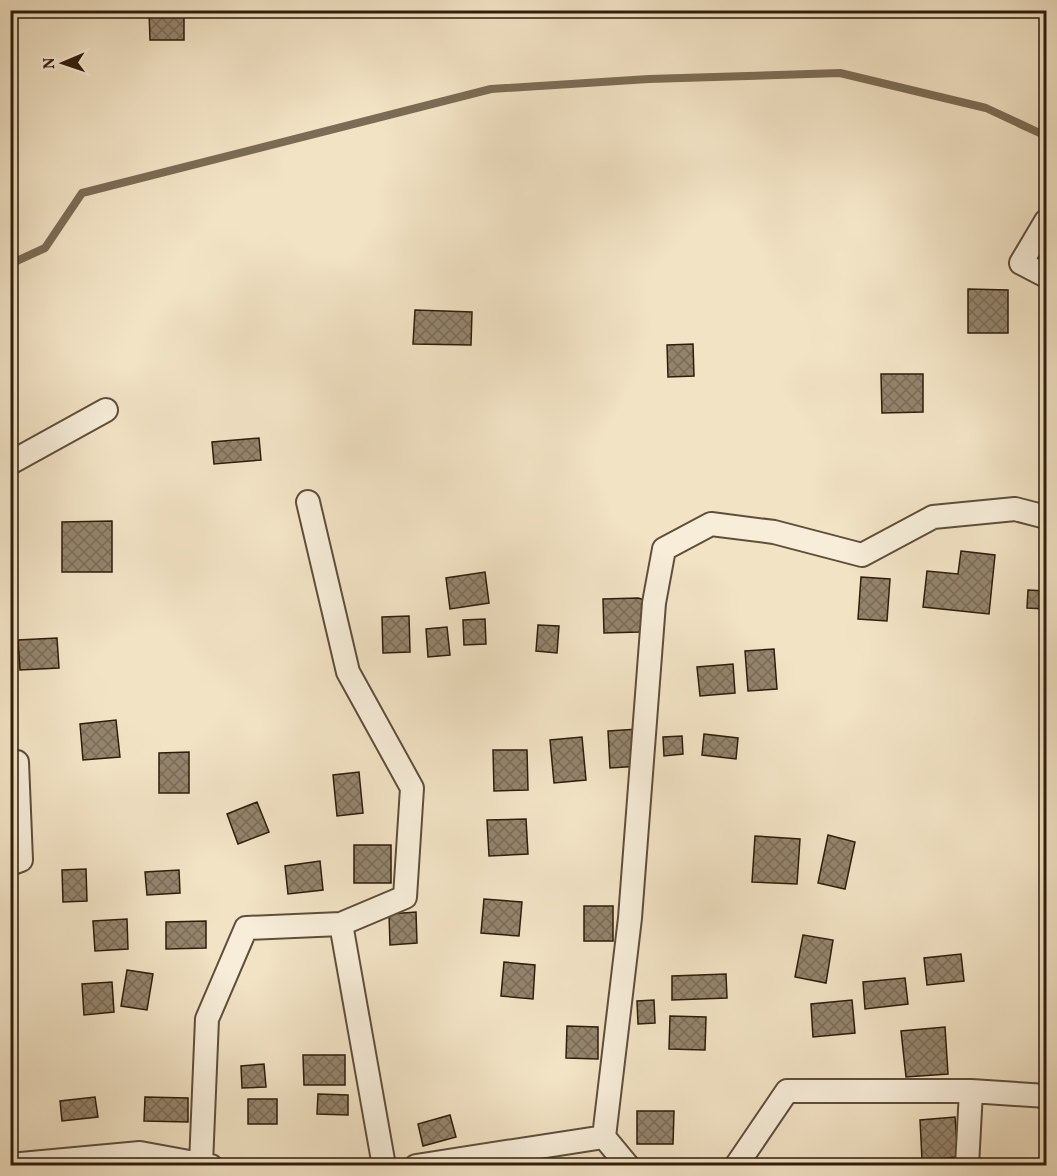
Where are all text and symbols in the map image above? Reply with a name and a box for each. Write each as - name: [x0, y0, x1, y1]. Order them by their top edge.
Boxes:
- north arrow: [33, 33, 93, 93]
- text: N: [39, 57, 61, 70]

